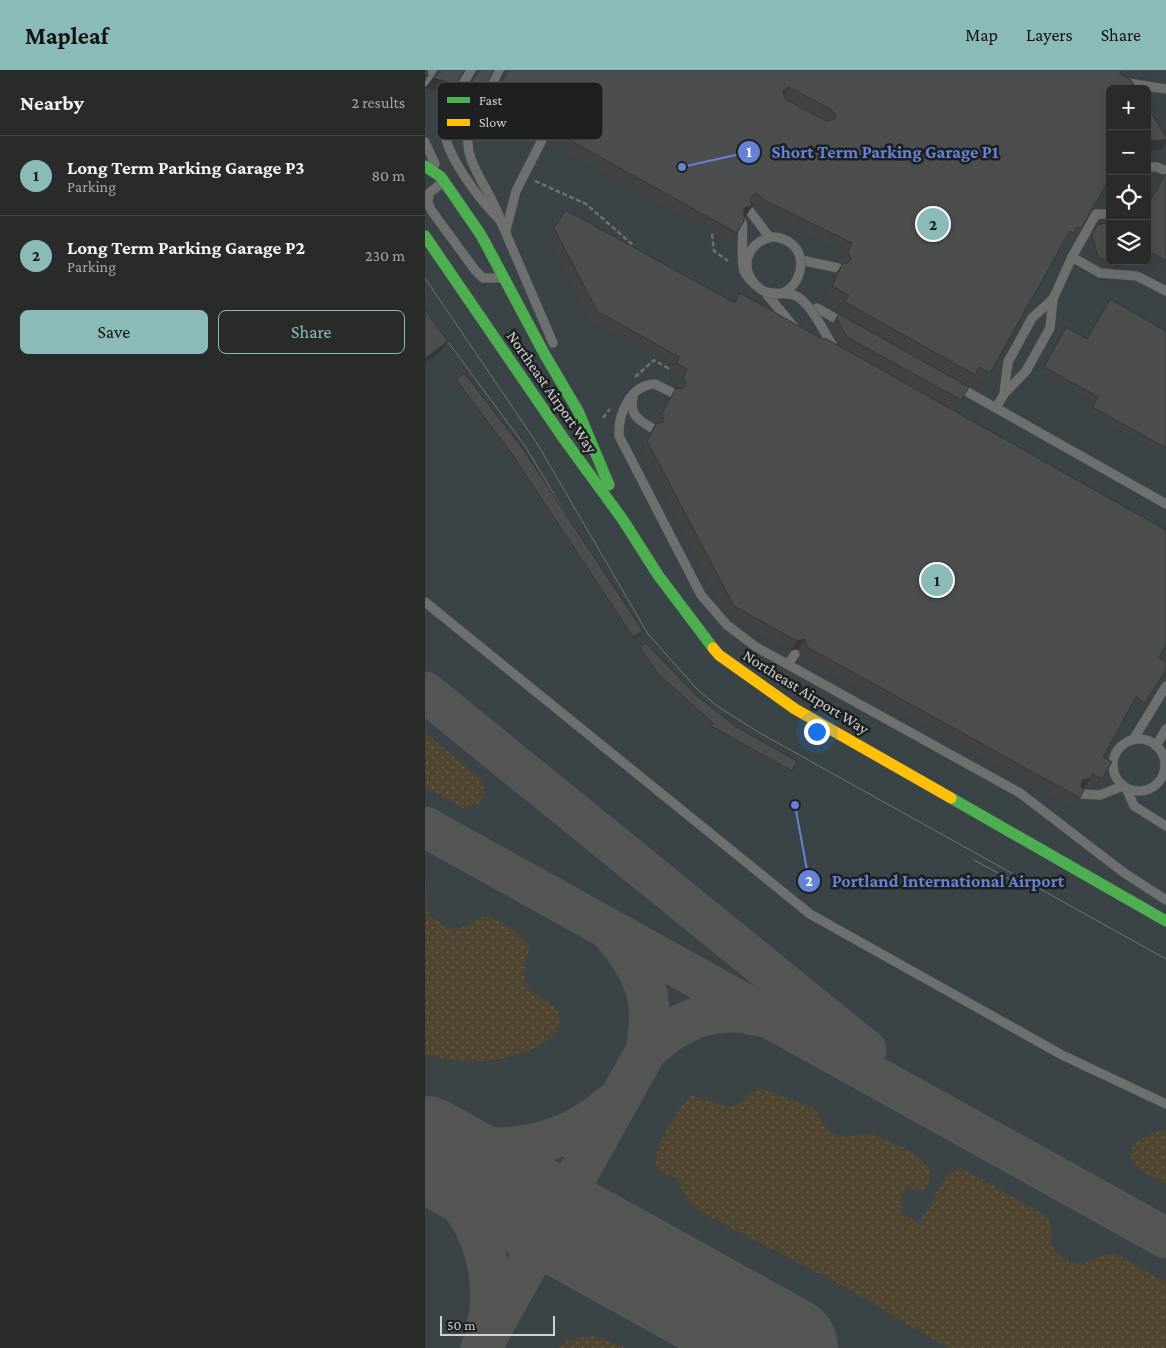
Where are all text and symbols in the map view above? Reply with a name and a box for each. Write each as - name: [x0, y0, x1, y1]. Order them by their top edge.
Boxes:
- text: Mapleaf: [25, 22, 108, 49]
- text: Map: [965, 25, 998, 45]
- text: Layers: [1026, 25, 1073, 45]
- text: Share: [1101, 25, 1141, 45]
- legend: [437, 82, 603, 140]
- map controls: [1106, 85, 1151, 265]
- button: +: [1106, 85, 1151, 130]
- text: Nearby: [20, 91, 84, 115]
- text: Fast: [479, 92, 503, 108]
- text: 2 results: [352, 94, 405, 111]
- text: Slow: [479, 114, 507, 130]
- button: −: [1106, 130, 1151, 175]
- callout: Short Term Parking Garage P1: [737, 135, 1009, 168]
- text: Short Term Parking Garage P1: [771, 142, 999, 162]
- text: 1: [746, 144, 752, 160]
- text: Long Term Parking Garage P3: [67, 157, 305, 178]
- text: 1: [33, 167, 39, 184]
- text: 80 m: [371, 167, 405, 184]
- button: locate: [1106, 175, 1151, 220]
- text: Parking: [67, 178, 116, 195]
- pin: 2: [917, 205, 949, 243]
- button: layers: [1106, 220, 1151, 265]
- text: Long Term Parking Garage P2: [67, 237, 305, 258]
- text: 2: [32, 247, 40, 264]
- text: 230 m: [365, 247, 405, 264]
- text: Parking: [67, 258, 116, 275]
- button: Save: [20, 310, 208, 354]
- button: Share: [218, 310, 405, 354]
- street label: Northeast Airport Way: [503, 328, 601, 457]
- pin: 1: [921, 561, 953, 599]
- street label: Northeast Airport Way: [740, 646, 872, 739]
- your location: [804, 719, 830, 745]
- callout: Portland International Airport: [796, 865, 1074, 898]
- text: Portland International Airport: [832, 871, 1065, 891]
- text: 2: [805, 873, 813, 889]
- scale bar: [440, 1313, 555, 1336]
- text: 50 m: [447, 1317, 475, 1333]

